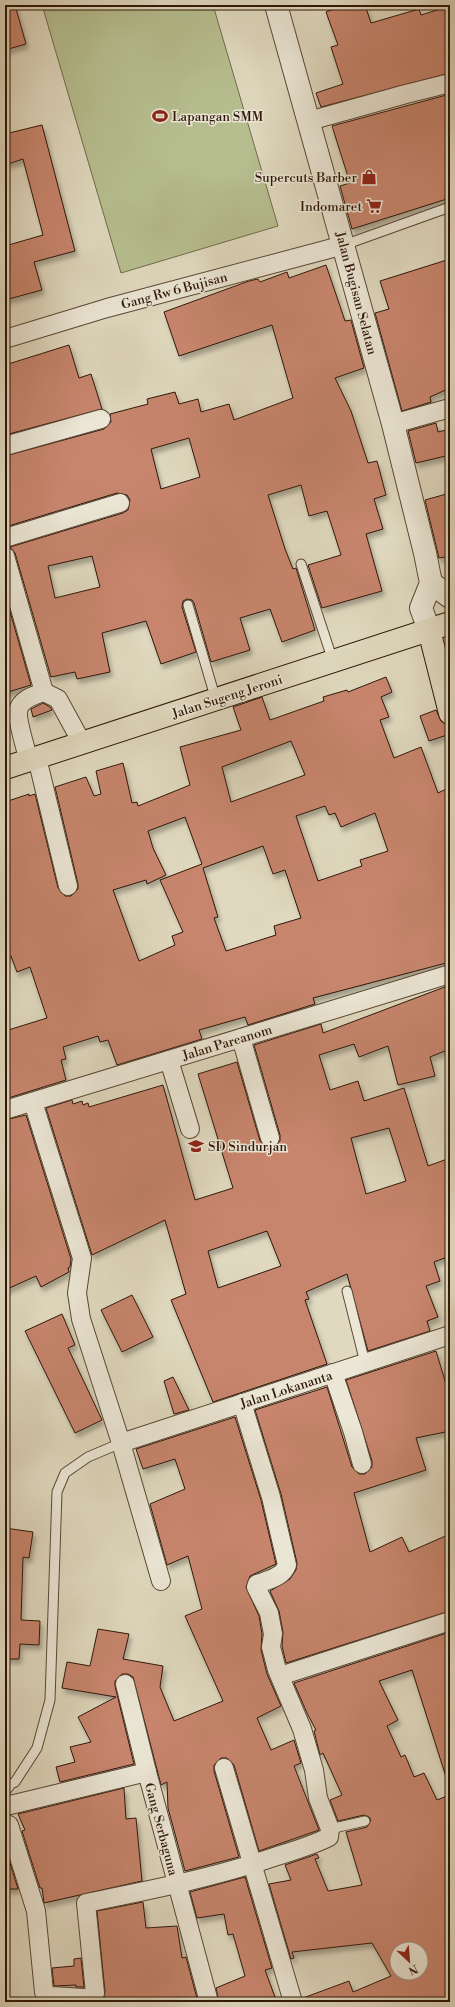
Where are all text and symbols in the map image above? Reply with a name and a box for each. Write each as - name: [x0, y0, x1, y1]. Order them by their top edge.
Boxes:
- sports icon: Lapangan SMM: [151, 107, 169, 125]
- place label: Lapangan SMM: [172, 109, 264, 125]
- shop icon: Supercuts Barber: [360, 168, 378, 186]
- place label: Supercuts Barber: [255, 170, 357, 186]
- supermarket icon: Indomaret: [365, 197, 383, 215]
- place label: Indomaret: [300, 199, 362, 215]
- street label: Jalan Bugisan Selatan: [332, 229, 380, 357]
- street label: Gang Rw 6 Bujisan: [119, 269, 229, 313]
- street label: Jalan Sugeng Jeroni: [169, 672, 284, 723]
- street label: Jalan Pareanom: [180, 1022, 275, 1064]
- school or university icon: SD Sindurjan: [187, 1137, 205, 1155]
- place label: SD Sindurjan: [208, 1139, 287, 1155]
- street label: Jalan Lokananta: [237, 1367, 335, 1413]
- street label: Gang Serbaguna: [141, 1781, 181, 1878]
- north arrow: [389, 1941, 429, 1981]
- text: N: [406, 1961, 420, 1977]

